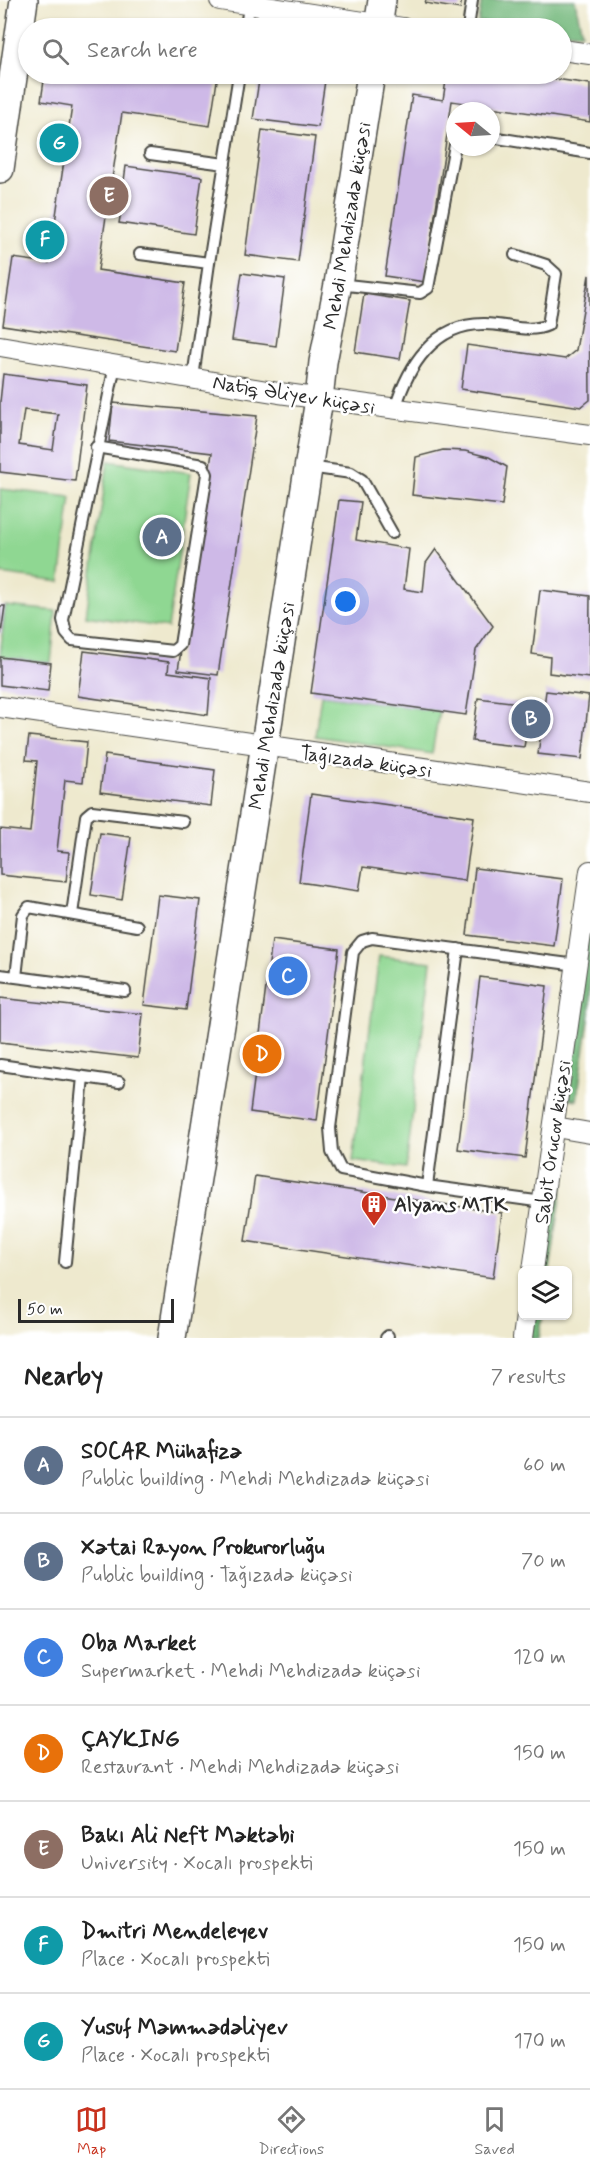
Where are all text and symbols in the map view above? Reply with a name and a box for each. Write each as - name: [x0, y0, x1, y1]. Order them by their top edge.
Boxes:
- search box: [18, 18, 572, 84]
- icon: search: [39, 35, 72, 68]
- text: Search here: [87, 37, 198, 65]
- north arrow: [446, 102, 500, 156]
- pin: G: [40, 120, 78, 166]
- street label: Mehdi Mehdizadə küçəsi: [318, 120, 378, 332]
- pin: E: [90, 174, 128, 218]
- pin: F: [26, 218, 64, 262]
- street label: Natiq Əliyev küçəsi: [211, 369, 377, 422]
- pin: A: [142, 514, 182, 560]
- your location: [331, 587, 360, 616]
- street label: Mehdi Mehdizadə küçəsi: [243, 600, 302, 812]
- pin: B: [512, 696, 550, 742]
- street label: Tağızadə küçəsi: [298, 740, 434, 785]
- pin: C: [268, 954, 308, 998]
- pin: D: [242, 1032, 282, 1076]
- street label: Sabit Orucov küçəsi: [529, 1059, 578, 1226]
- building icon: Alyans MTK: [359, 1189, 389, 1227]
- place label: Alyans MTK: [394, 1192, 509, 1219]
- map controls: [518, 1266, 572, 1320]
- button: layers: [518, 1266, 572, 1320]
- scale bar: [18, 1296, 174, 1324]
- text: 50 m: [27, 1299, 63, 1320]
- text: Nearby: [24, 1360, 103, 1394]
- text: 7 results: [491, 1364, 566, 1391]
- text: SOCAR Mühafizə: [81, 1438, 242, 1466]
- text: A: [37, 1452, 50, 1479]
- text: 60 m: [523, 1452, 566, 1479]
- text: Public building · Mehdi Mehdizadə küçəsi: [81, 1466, 430, 1493]
- text: Xətai Rayon Prokurorluğu: [81, 1534, 324, 1562]
- text: B: [37, 1548, 50, 1575]
- text: 70 m: [521, 1548, 566, 1575]
- text: Public building · Tağızadə küçəsi: [81, 1562, 353, 1589]
- text: Oba Market: [81, 1630, 196, 1658]
- text: C: [36, 1644, 51, 1671]
- text: 120 m: [513, 1644, 566, 1671]
- text: Supermarket · Mehdi Mehdizadə küçəsi: [81, 1658, 420, 1685]
- text: ÇAYKING: [81, 1726, 180, 1754]
- text: D: [37, 1740, 50, 1767]
- text: 150 m: [513, 1740, 566, 1767]
- text: Restaurant · Mehdi Mehdizadə küçəsi: [81, 1754, 399, 1781]
- text: Bakı Ali Neft Məktəbi: [81, 1822, 294, 1850]
- text: E: [38, 1836, 49, 1863]
- text: 150 m: [513, 1836, 566, 1863]
- text: University · Xocalı prospekti: [81, 1850, 313, 1877]
- text: Dmitri Mendeleyev: [81, 1918, 268, 1946]
- text: F: [38, 1932, 49, 1959]
- text: 150 m: [513, 1932, 566, 1959]
- text: Place · Xocalı prospekti: [81, 1946, 270, 1973]
- text: Yusuf Məmmədəliyev: [81, 2014, 288, 2042]
- text: G: [37, 2028, 50, 2055]
- text: 170 m: [514, 2028, 566, 2055]
- text: Place · Xocalı prospekti: [81, 2042, 270, 2069]
- tab: Map: [75, 2103, 108, 2160]
- tab: Directions: [258, 2103, 324, 2160]
- tab: Saved: [474, 2103, 515, 2160]

